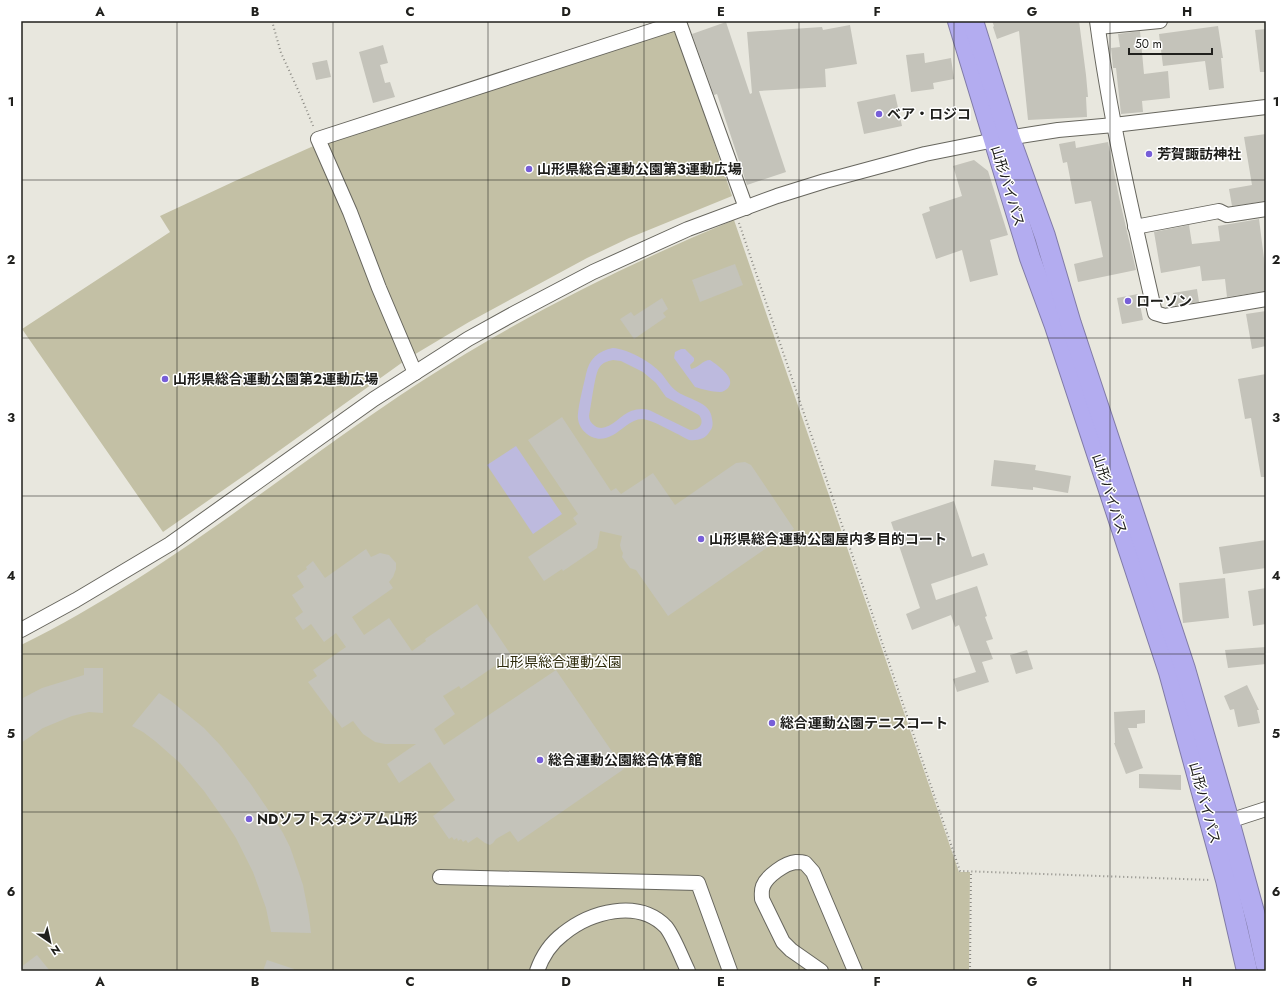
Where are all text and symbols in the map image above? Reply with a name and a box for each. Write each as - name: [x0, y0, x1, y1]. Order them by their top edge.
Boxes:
- text: A: [94, 2, 105, 21]
- text: B: [251, 2, 260, 21]
- text: C: [405, 2, 415, 21]
- text: D: [561, 2, 571, 21]
- text: E: [717, 2, 725, 21]
- text: F: [873, 2, 881, 21]
- text: G: [1027, 2, 1038, 21]
- text: H: [1182, 2, 1192, 21]
- scale bar: [1129, 30, 1212, 56]
- text: 50 m: [1135, 35, 1162, 53]
- text: 1: [8, 92, 14, 111]
- text: 1: [1273, 92, 1279, 111]
- place label: ベア・ロジコ: [887, 104, 971, 124]
- marker: ベア・ロジコ: [874, 109, 884, 119]
- street label: 山形バイパス: [986, 143, 1030, 229]
- place label: 芳賀諏訪神社: [1157, 144, 1241, 164]
- marker: 芳賀諏訪神社: [1144, 149, 1154, 159]
- place label: 山形県総合運動公園第3運動広場: [537, 159, 742, 179]
- marker: 山形県総合運動公園第3運動広場: [524, 164, 534, 174]
- text: 2: [7, 250, 15, 269]
- text: 2: [1272, 250, 1280, 269]
- place label: ローソン: [1136, 291, 1192, 311]
- marker: ローソン: [1123, 296, 1133, 306]
- place label: 山形県総合運動公園第2運動広場: [173, 369, 378, 389]
- marker: 山形県総合運動公園第2運動広場: [160, 374, 170, 384]
- text: 3: [7, 408, 15, 427]
- text: 3: [1272, 408, 1280, 427]
- street label: 山形バイパス: [1088, 451, 1132, 537]
- place label: 山形県総合運動公園屋内多目的コート: [709, 529, 947, 549]
- marker: 山形県総合運動公園屋内多目的コート: [696, 534, 706, 544]
- text: 4: [6, 566, 16, 585]
- text: 4: [1271, 566, 1281, 585]
- park label: 山形県総合運動公園: [496, 652, 622, 672]
- place label: 総合運動公園テニスコート: [780, 713, 948, 733]
- marker: 総合運動公園テニスコート: [767, 718, 777, 728]
- text: 5: [7, 724, 15, 743]
- text: 5: [1272, 724, 1280, 743]
- place label: 総合運動公園総合体育館: [548, 750, 702, 770]
- marker: 総合運動公園総合体育館: [535, 755, 545, 765]
- street label: 山形バイパス: [1185, 760, 1225, 846]
- place label: NDソフトスタジアム山形: [257, 809, 417, 829]
- marker: NDソフトスタジアム山形: [244, 814, 254, 824]
- text: 6: [7, 882, 16, 901]
- text: 6: [1272, 882, 1281, 901]
- north arrow: [30, 922, 70, 962]
- text: N: [47, 941, 64, 959]
- text: A: [94, 972, 105, 991]
- text: B: [251, 972, 260, 991]
- text: C: [405, 972, 415, 991]
- text: D: [561, 972, 571, 991]
- text: E: [717, 972, 725, 991]
- text: F: [873, 972, 881, 991]
- text: G: [1027, 972, 1038, 991]
- text: H: [1182, 972, 1192, 991]

